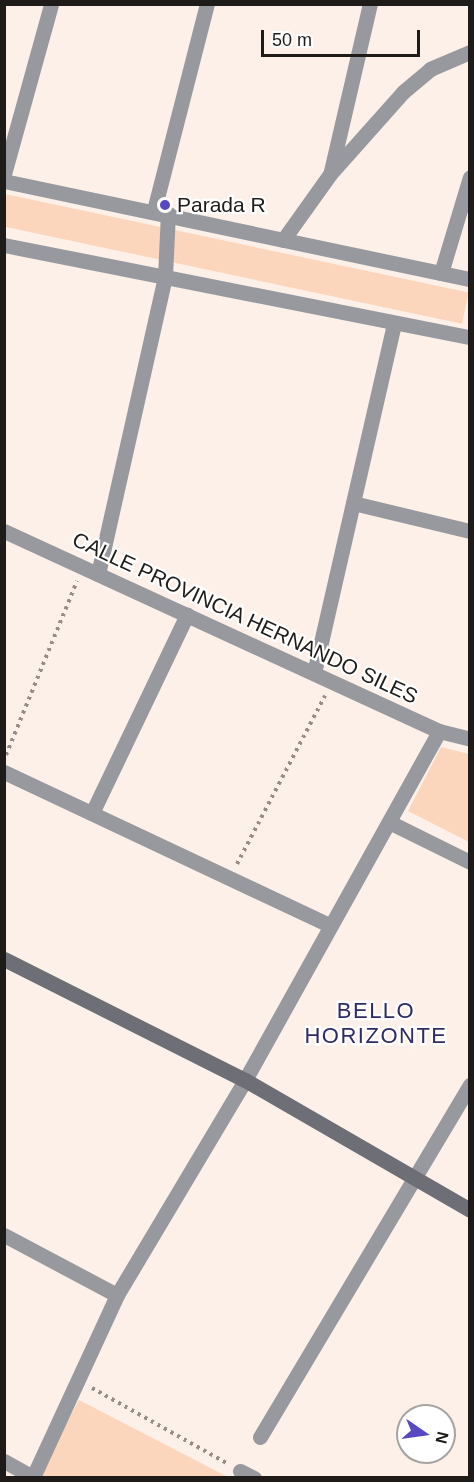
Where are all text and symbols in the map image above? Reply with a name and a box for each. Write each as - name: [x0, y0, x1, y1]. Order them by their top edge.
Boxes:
- scale bar: [264, 18, 423, 56]
- text: 50 m: [272, 30, 312, 50]
- place label: Parada R: [177, 192, 266, 218]
- marker: Parada R: [158, 198, 172, 212]
- street label: CALLE PROVINCIA HERNANDO SILES: [68, 526, 422, 710]
- district label: BELLO HORIZONTE: [304, 997, 448, 1048]
- north arrow: [396, 1404, 456, 1464]
- text: N: [432, 1430, 452, 1445]

